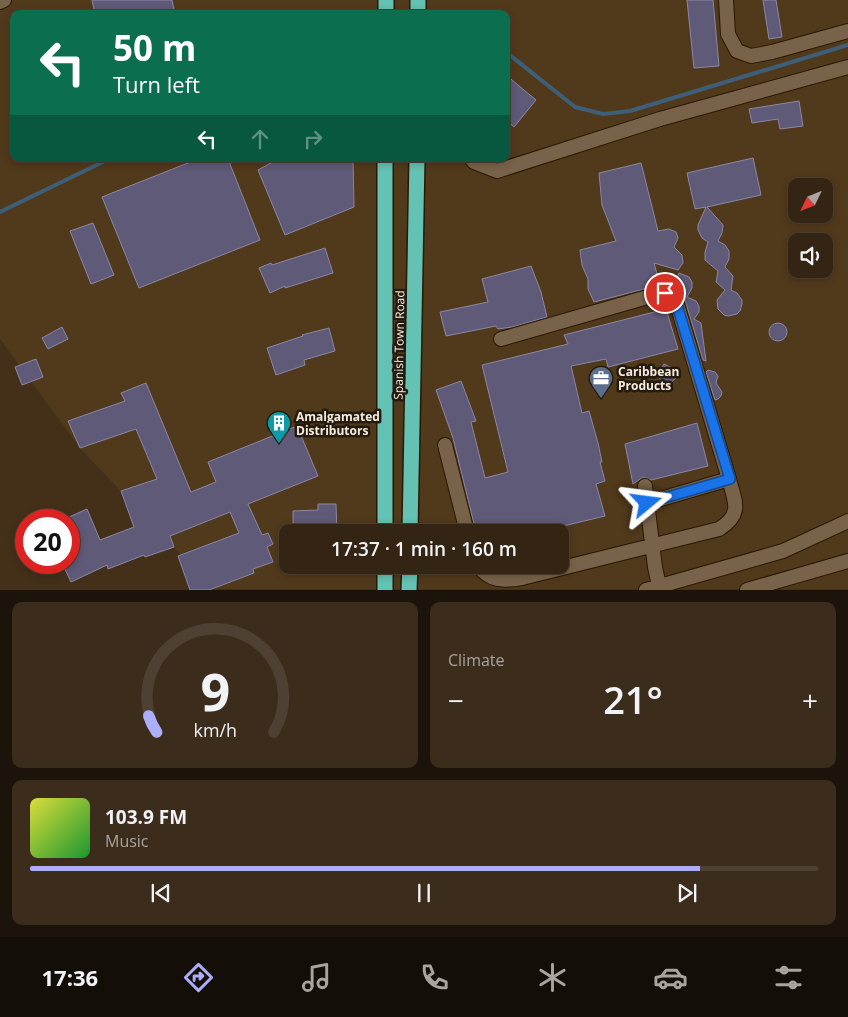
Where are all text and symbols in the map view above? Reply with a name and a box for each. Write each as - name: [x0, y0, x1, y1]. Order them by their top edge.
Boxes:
- text: 50 m: [113, 24, 196, 71]
- icon: left: [30, 30, 95, 95]
- text: Turn left: [113, 69, 200, 99]
- icon: left: [193, 125, 221, 153]
- icon: ahead: [246, 125, 274, 153]
- icon: right: [299, 125, 327, 153]
- north arrow: [788, 178, 832, 222]
- map controls: [788, 178, 833, 278]
- button: sound: [788, 233, 833, 278]
- pin: [644, 272, 686, 314]
- icon: arrive: [651, 279, 679, 307]
- street label: Spanish Town Road: [390, 290, 408, 400]
- place label: Caribbean Products: [618, 363, 679, 394]
- office icon: Caribbean Products: [588, 365, 614, 399]
- place label: Amalgamated Distributors: [296, 408, 380, 439]
- building icon: Amalgamated Distributors: [266, 410, 292, 444]
- position arrow: [620, 476, 672, 528]
- speed limit sign: 20: [15, 509, 80, 574]
- text: 17:37 · 1 min · 160 m: [331, 536, 517, 562]
- text: Climate: [448, 649, 505, 671]
- text: 9: [200, 655, 230, 726]
- text: 21°: [603, 673, 663, 725]
- text: −: [448, 681, 464, 719]
- text: +: [802, 681, 818, 719]
- text: km/h: [193, 718, 237, 742]
- text: 103.9 FM: [105, 804, 187, 830]
- text: Music: [105, 830, 149, 852]
- icon: previous: [147, 879, 175, 907]
- icon: pause: [410, 879, 438, 907]
- icon: next: [673, 879, 701, 907]
- icon: directions: [181, 960, 216, 995]
- icon: music: [299, 960, 334, 995]
- icon: phone: [417, 960, 452, 995]
- icon: climate: [535, 960, 570, 995]
- icon: car: [653, 960, 688, 995]
- icon: filters: [771, 960, 806, 995]
- text: 17:36: [42, 962, 98, 992]

